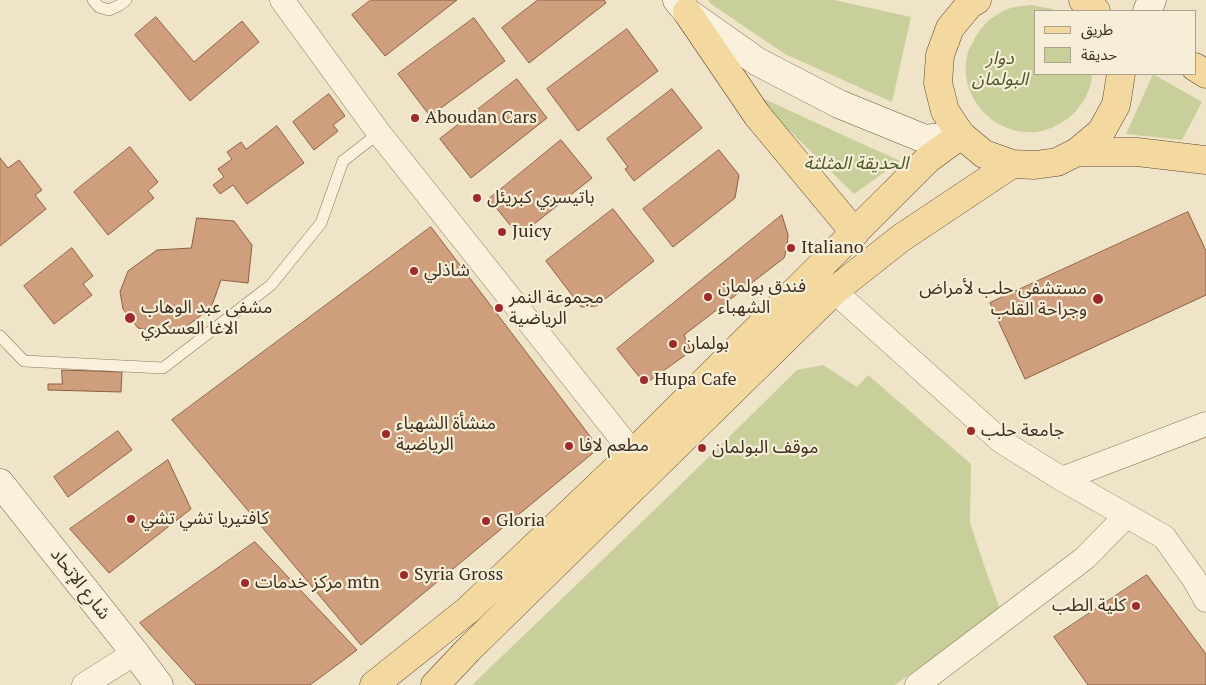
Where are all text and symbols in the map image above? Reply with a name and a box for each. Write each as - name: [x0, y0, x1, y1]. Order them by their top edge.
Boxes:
- legend: [1034, 10, 1196, 75]
- text: طريق: [1081, 19, 1113, 39]
- text: حديقة: [1081, 44, 1117, 64]
- park label: دوار البولمان: [972, 48, 1028, 90]
- place label: Aboudan Cars: [425, 107, 537, 129]
- marker: Aboudan Cars: [409, 112, 421, 124]
- park label: الحديقة المثلثة: [804, 153, 908, 175]
- place label: باتيسري كبريئل: [487, 187, 595, 209]
- marker: باتيسري كبريئل: [471, 192, 483, 204]
- place label: Juicy: [512, 221, 551, 243]
- marker: Juicy: [496, 226, 508, 238]
- place label: Italiano: [801, 237, 864, 259]
- marker: Italiano: [785, 242, 797, 254]
- place label: شاذلي: [424, 260, 470, 282]
- marker: شاذلي: [408, 265, 420, 277]
- place label: فندق بولمان الشهباء: [718, 276, 806, 318]
- place label: مستشفى حلب لأمراض وجراحة القلب: [919, 278, 1087, 320]
- place label: مجموعة النمر الرياضية: [509, 287, 604, 330]
- marker: فندق بولمان الشهباء: [702, 291, 714, 303]
- marker: مستشفى حلب لأمراض وجراحة القلب: [1091, 292, 1105, 306]
- place label: مشفى عبد الوهاب الاغا العسكري: [141, 297, 272, 340]
- marker: مجموعة النمر الرياضية: [493, 302, 505, 314]
- marker: مشفى عبد الوهاب الاغا العسكري: [123, 311, 137, 325]
- place label: بولمان: [683, 333, 729, 355]
- marker: بولمان: [667, 338, 679, 350]
- place label: Hupa Cafe: [654, 369, 737, 391]
- marker: Hupa Cafe: [638, 374, 650, 386]
- place label: منشأة الشهباء الرياضية: [396, 413, 496, 456]
- place label: جامعة حلب: [981, 420, 1064, 442]
- marker: جامعة حلب: [965, 425, 977, 437]
- marker: منشأة الشهباء الرياضية: [380, 428, 392, 440]
- place label: مطعم لافا: [579, 435, 649, 457]
- place label: موقف البولمان: [712, 437, 818, 459]
- marker: مطعم لافا: [563, 440, 575, 452]
- marker: موقف البولمان: [696, 442, 708, 454]
- place label: كافتيريا تشي تشي: [141, 508, 269, 530]
- place label: Gloria: [496, 510, 545, 532]
- marker: كافتيريا تشي تشي: [125, 513, 137, 525]
- marker: Gloria: [480, 515, 492, 527]
- street label: شارع الإتحاد: [45, 544, 115, 624]
- place label: Syria Gross: [414, 564, 503, 586]
- marker: Syria Gross: [398, 569, 410, 581]
- place label: مركز خدمات mtn: [255, 572, 380, 594]
- marker: مركز خدمات mtn: [239, 577, 251, 589]
- place label: كلية الطب: [1052, 595, 1126, 617]
- marker: كلية الطب: [1130, 600, 1142, 612]

